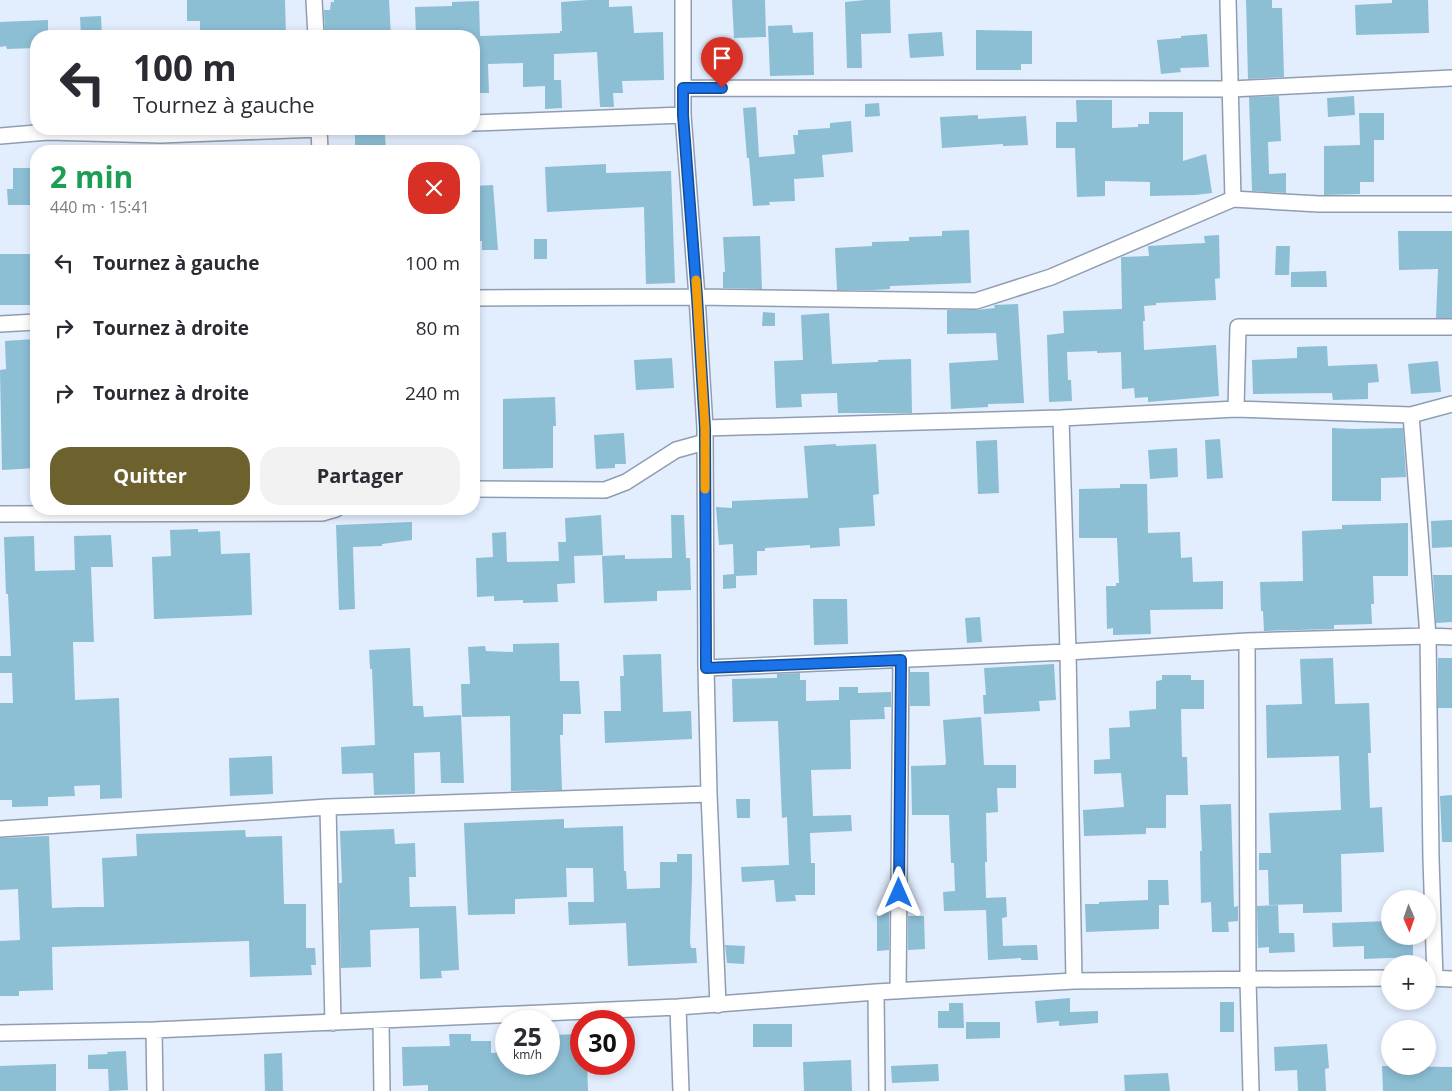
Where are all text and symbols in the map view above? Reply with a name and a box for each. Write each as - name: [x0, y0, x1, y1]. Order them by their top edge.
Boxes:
- pin: [701, 37, 743, 88]
- text: 100 m: [133, 44, 237, 91]
- icon: arrive: [708, 44, 736, 72]
- icon: left: [50, 50, 115, 115]
- text: Tournez à gauche: [133, 89, 315, 119]
- text: 2 min: [50, 156, 133, 197]
- button: close: [408, 162, 460, 214]
- text: 440 m · 15:41: [50, 196, 150, 218]
- icon: left: [50, 249, 78, 277]
- text: Tournez à gauche: [93, 250, 259, 276]
- text: 100 m: [405, 250, 460, 276]
- icon: right: [50, 314, 78, 342]
- text: Tournez à droite: [93, 315, 249, 341]
- text: 80 m: [416, 315, 460, 341]
- icon: right: [50, 379, 78, 407]
- text: Tournez à droite: [93, 380, 249, 406]
- text: 240 m: [405, 380, 460, 406]
- button: Quitter: [50, 447, 250, 505]
- button: Partager: [260, 447, 460, 505]
- position arrow: [872, 866, 924, 918]
- north arrow: [1381, 890, 1436, 945]
- map controls: [1381, 890, 1436, 1075]
- button: +: [1381, 955, 1436, 1010]
- speed limit sign: 30: [570, 1010, 635, 1075]
- text: 25: [513, 1019, 542, 1053]
- button: −: [1381, 1020, 1436, 1075]
- text: km/h: [513, 1046, 542, 1063]

